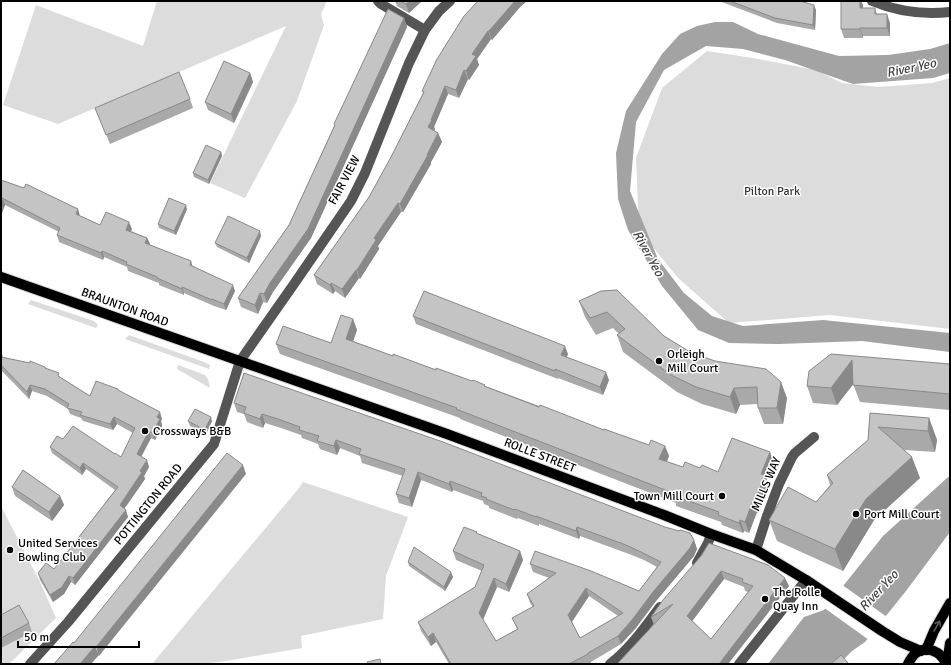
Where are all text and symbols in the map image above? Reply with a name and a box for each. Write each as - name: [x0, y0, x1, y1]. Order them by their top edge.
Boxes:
- water label: River Yeo: [885, 55, 939, 81]
- street label: FAIR VIEW: [325, 153, 364, 207]
- park label: Pilton Park: [744, 184, 800, 199]
- water label: River Yeo: [629, 228, 668, 280]
- street label: BRAUNTON ROAD: [79, 285, 171, 330]
- place label: Orleigh Mill Court: [667, 347, 718, 376]
- marker: Orleigh Mill Court: [654, 356, 664, 366]
- place label: Crossways B&B: [153, 424, 231, 439]
- marker: Crossways B&B: [140, 426, 150, 436]
- street label: ROLLE STREET: [502, 435, 578, 476]
- street label: MILLS WAY: [748, 455, 785, 514]
- street label: POTTINGTON ROAD: [111, 461, 186, 548]
- place label: Town Mill Court: [634, 489, 714, 504]
- marker: Town Mill Court: [717, 491, 727, 501]
- place label: Port Mill Court: [864, 507, 940, 522]
- marker: Port Mill Court: [851, 509, 861, 519]
- place label: United Services Bowling Club: [18, 536, 98, 565]
- marker: United Services Bowling Club: [5, 545, 15, 555]
- water label: River Yeo: [856, 566, 903, 614]
- place label: The Rolle Quay Inn: [773, 585, 820, 614]
- marker: The Rolle Quay Inn: [760, 594, 770, 604]
- one-way arrow: [933, 620, 941, 632]
- scale bar: [18, 623, 139, 649]
- text: 50 m: [24, 630, 49, 645]

